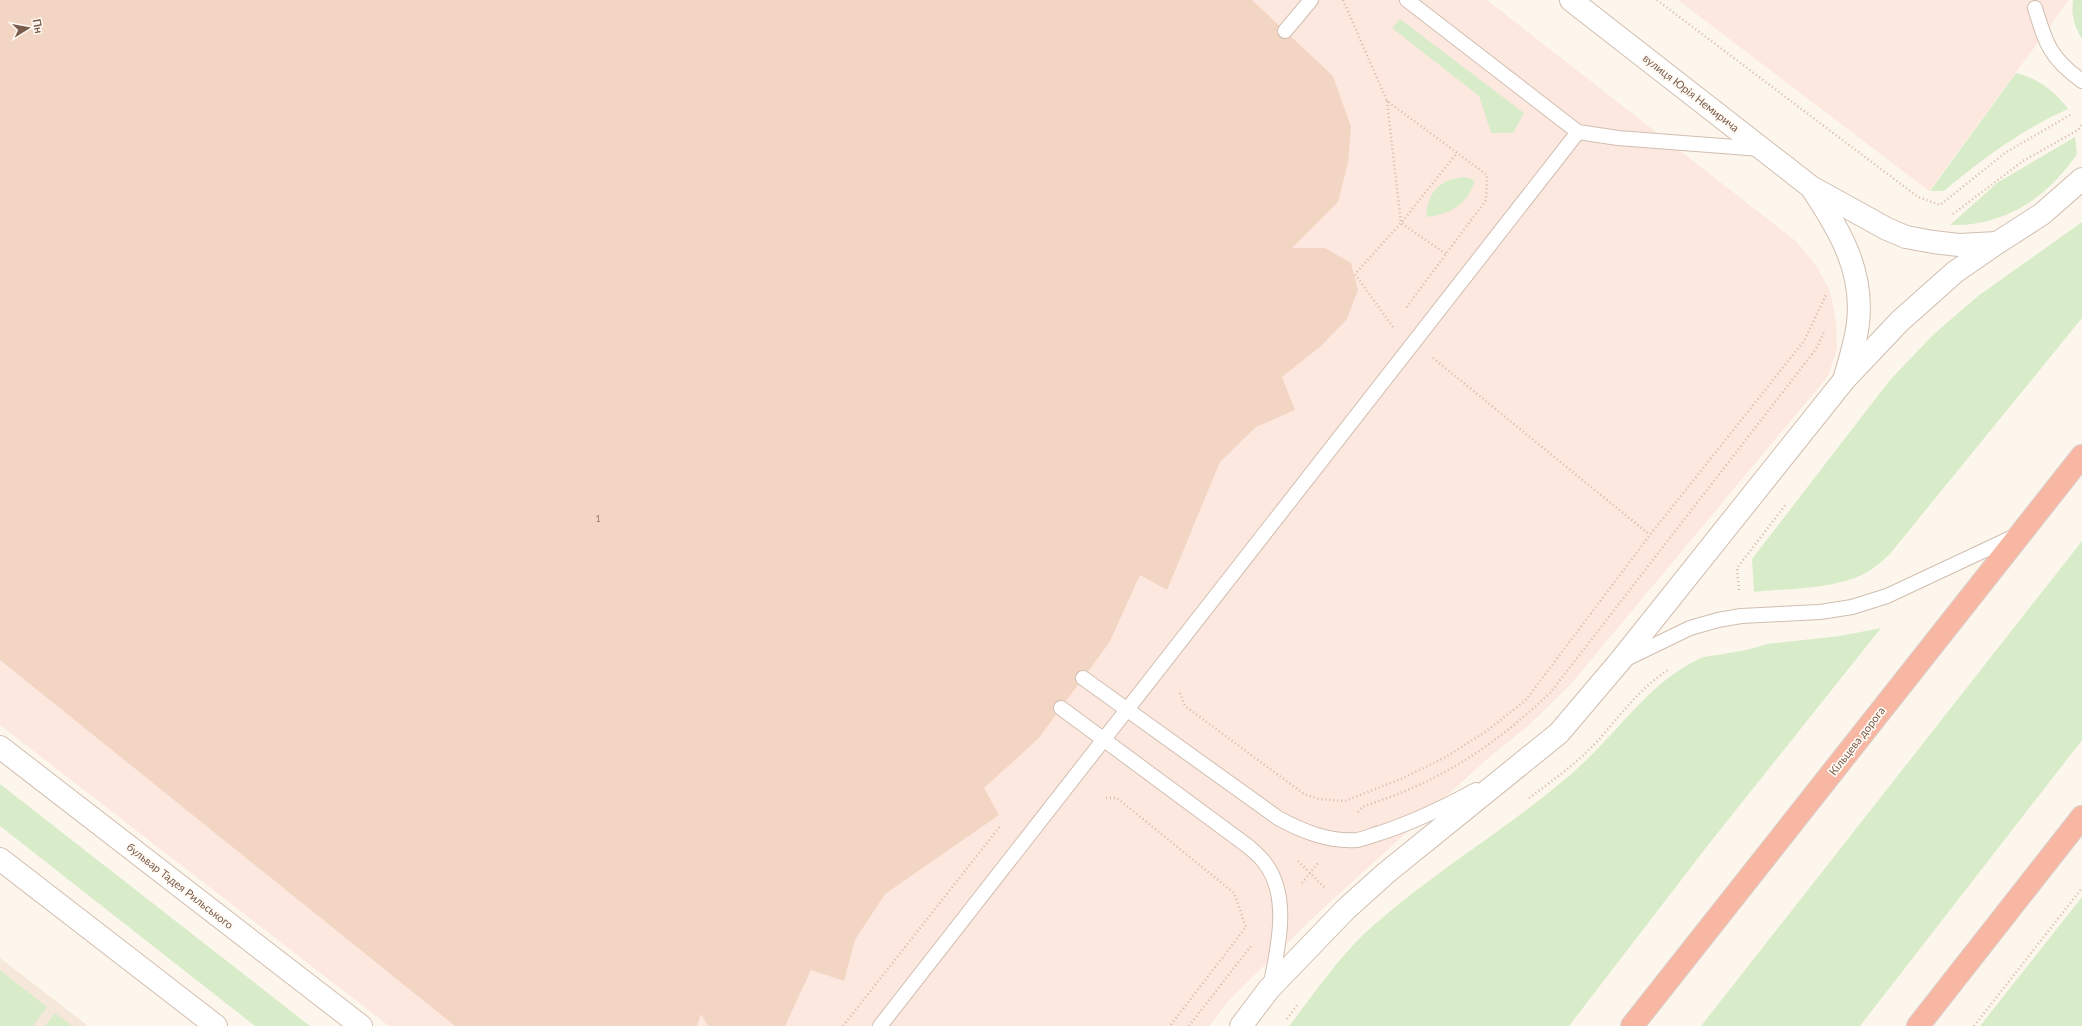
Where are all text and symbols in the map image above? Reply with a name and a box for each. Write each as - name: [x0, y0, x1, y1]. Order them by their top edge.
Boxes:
- north arrow: [8, 8, 48, 48]
- text: Пн: [31, 18, 46, 34]
- street label: вулиця Юрія Немирича: [1641, 51, 1742, 134]
- house number: 1: [595, 513, 601, 524]
- street label: Кільцева дорога: [1826, 704, 1887, 777]
- street label: бульвар Тадея Рильського: [124, 840, 236, 931]

